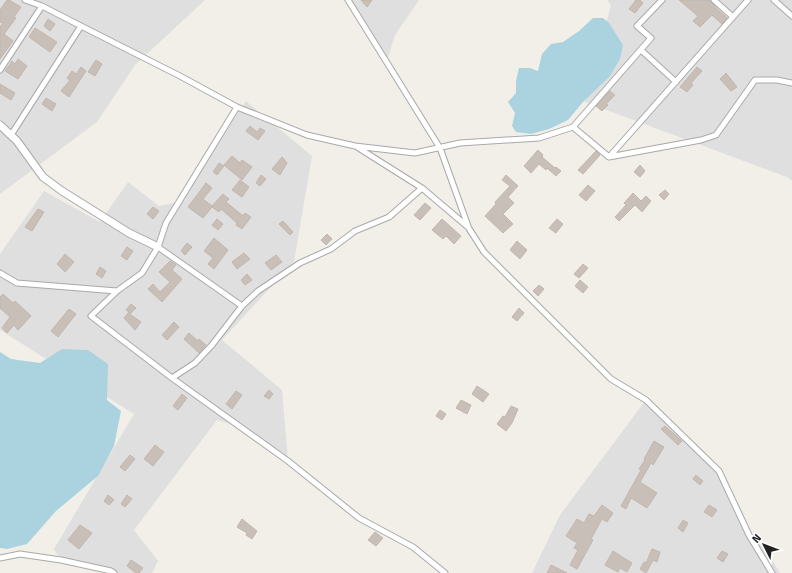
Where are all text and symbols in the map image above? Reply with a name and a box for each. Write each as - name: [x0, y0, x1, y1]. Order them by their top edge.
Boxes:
- north arrow: [744, 525, 784, 565]
- text: N: [750, 532, 764, 546]

